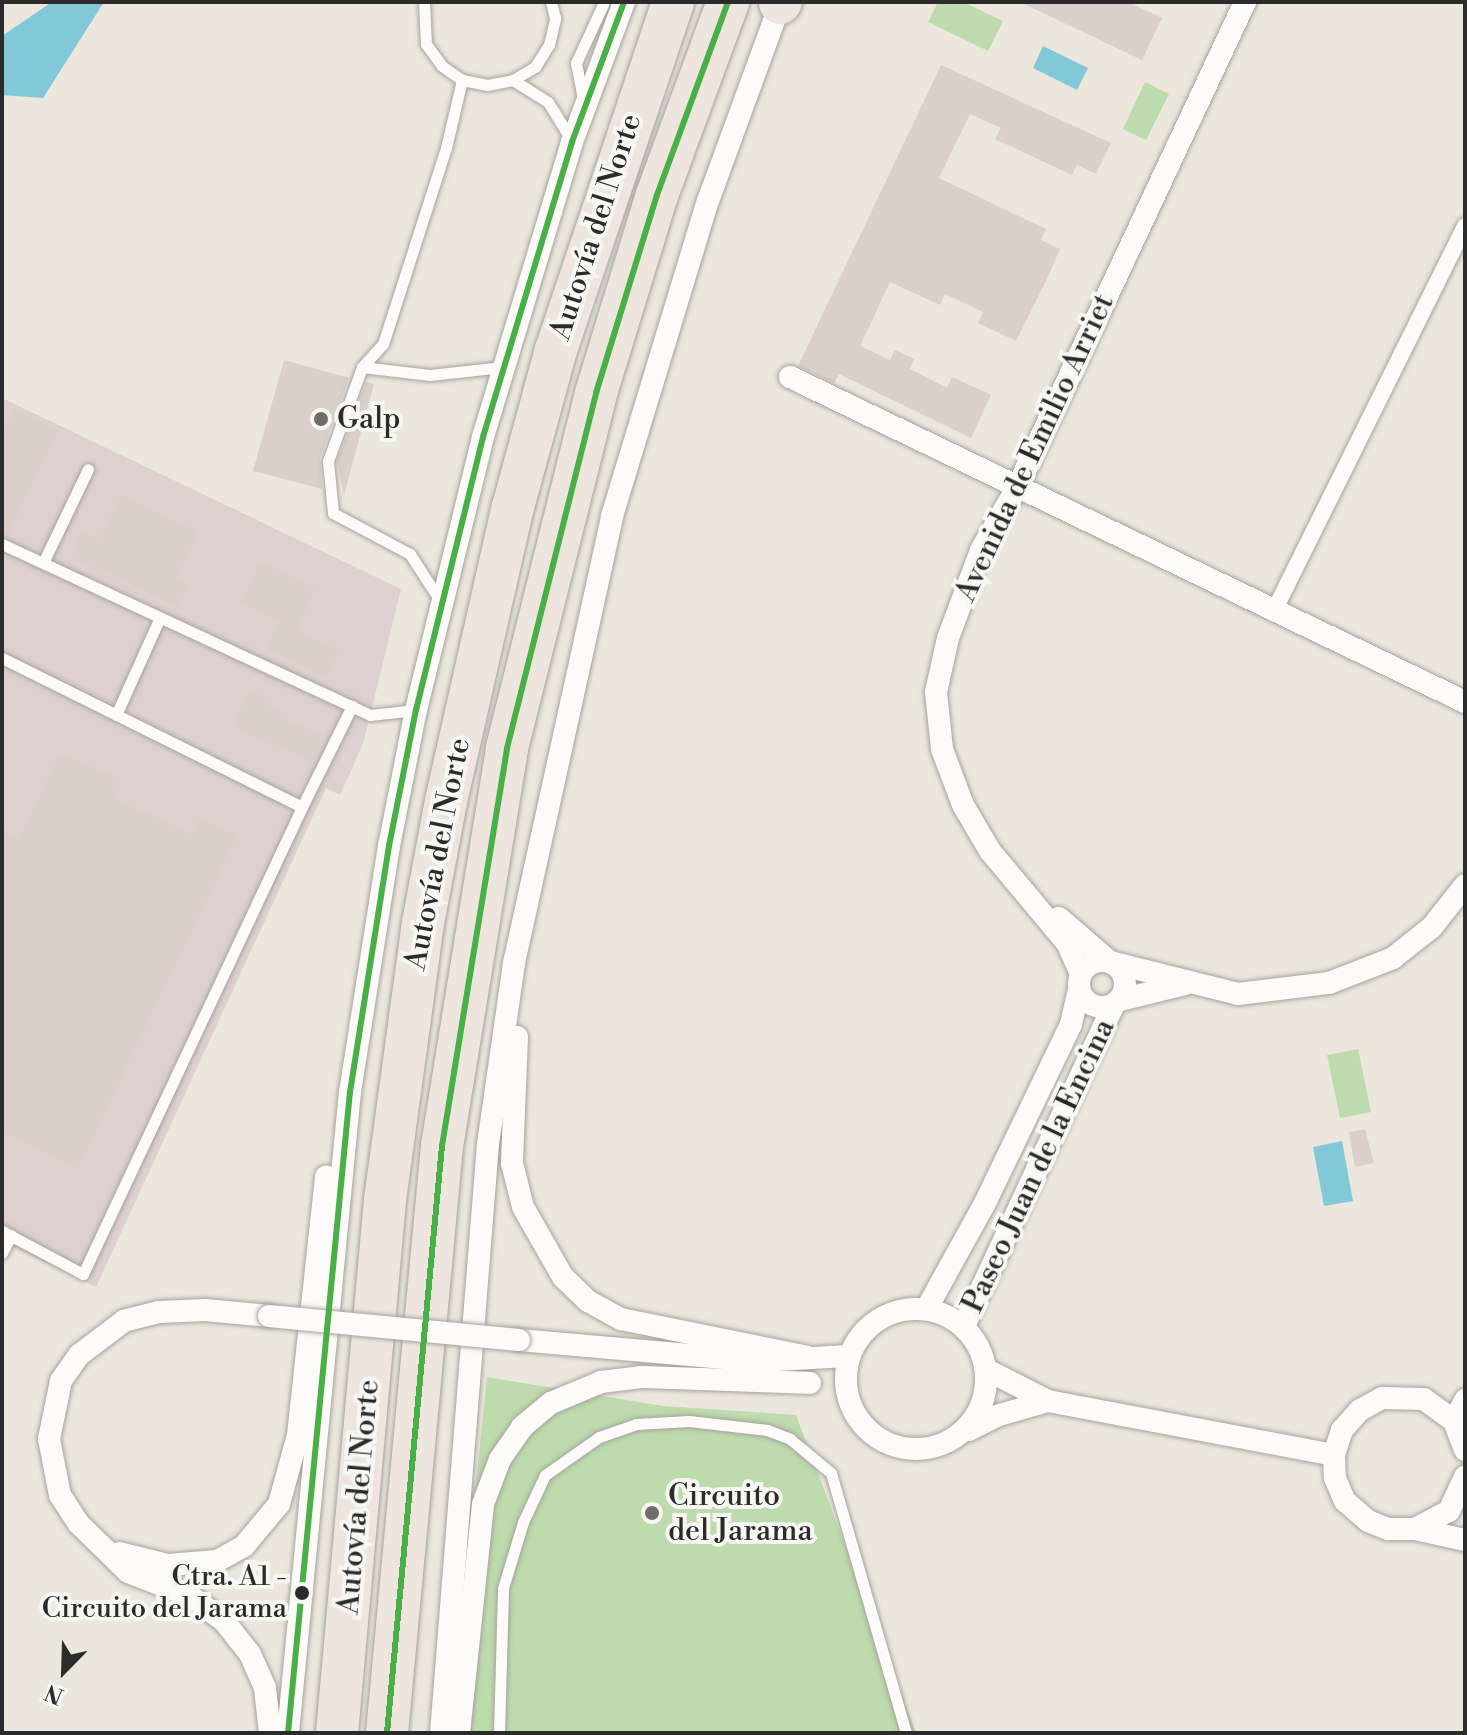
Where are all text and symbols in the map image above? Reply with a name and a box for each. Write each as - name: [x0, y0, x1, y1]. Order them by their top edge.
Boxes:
- street label: Autovía del Norte: [542, 109, 650, 345]
- street label: Avenida de Emilio Arriet: [948, 288, 1122, 608]
- place label: Galp: [337, 401, 401, 437]
- marker: Galp: [312, 410, 330, 428]
- street label: Autovía del Norte: [398, 735, 478, 973]
- street label: Paseo Juan de la Encina: [955, 1013, 1123, 1319]
- street label: Autovía del Norte: [331, 1378, 387, 1616]
- place label: Circuito del Jarama: [668, 1478, 813, 1548]
- marker: Circuito del Jarama: [643, 1504, 661, 1522]
- place label: Ctra. A1 - Circuito del Jarama: [42, 1560, 287, 1626]
- marker: Ctra. A1 - Circuito del Jarama: [294, 1585, 310, 1601]
- north arrow: [24, 1631, 104, 1711]
- text: N: [41, 1678, 68, 1709]

